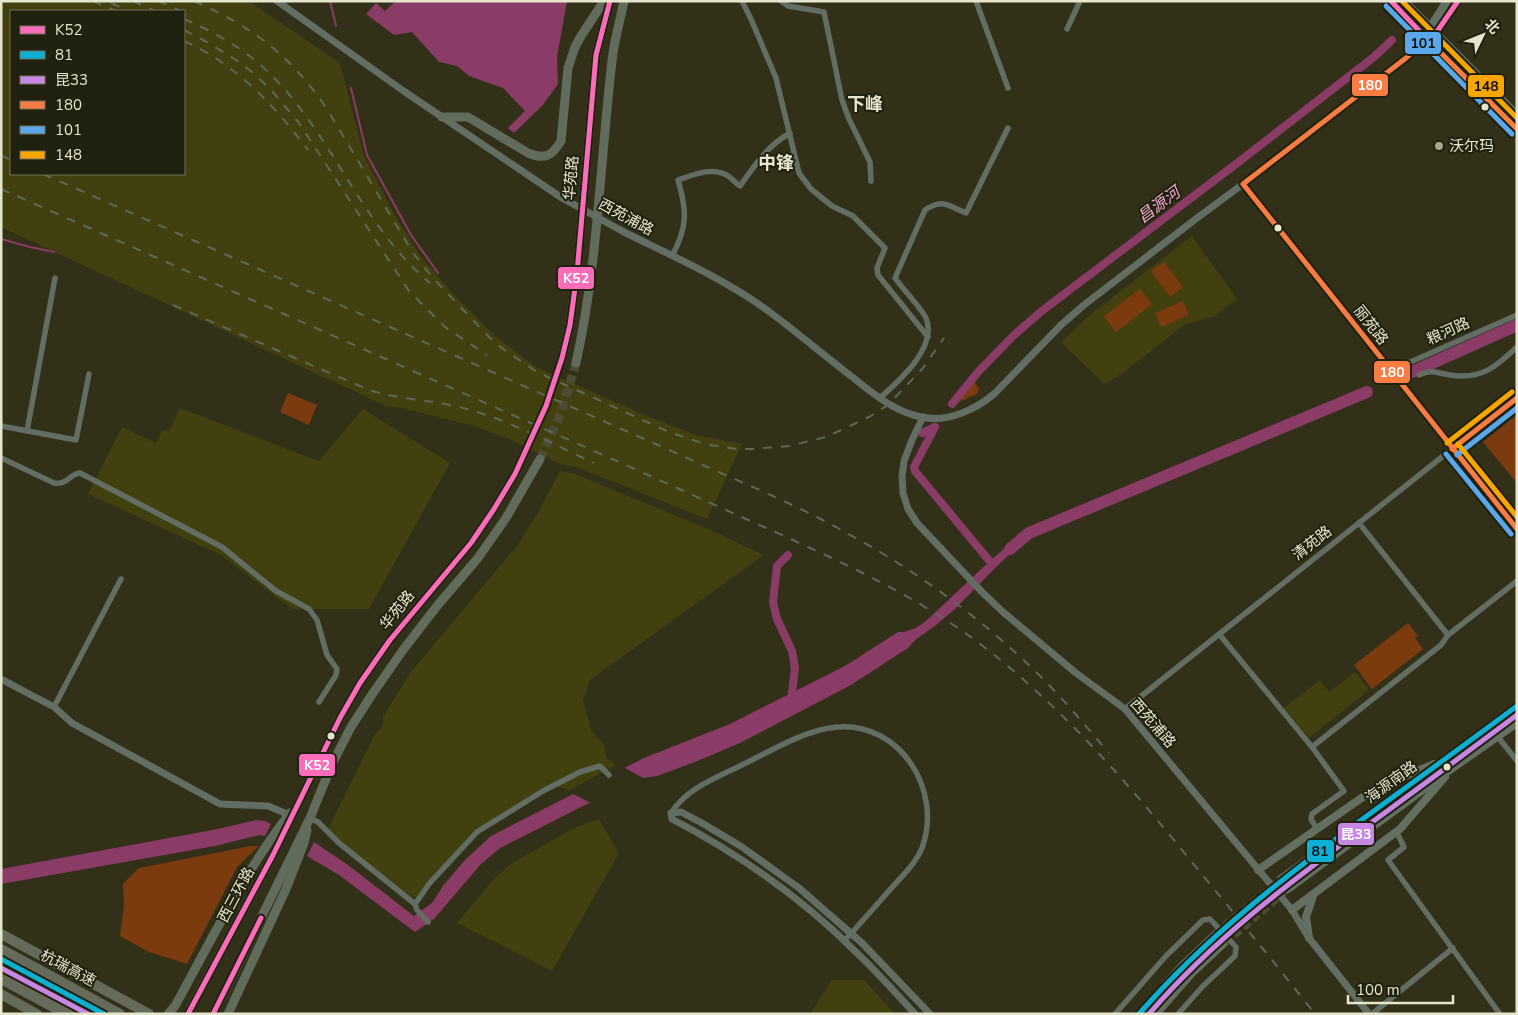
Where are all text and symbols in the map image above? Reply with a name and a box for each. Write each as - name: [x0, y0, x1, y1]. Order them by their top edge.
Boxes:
- legend: [10, 10, 185, 175]
- north arrow: [1458, 10, 1508, 60]
- text: 北: [1480, 15, 1504, 38]
- text: K52: [55, 20, 82, 40]
- line badge: 101: [1404, 31, 1442, 55]
- text: 101: [1410, 34, 1436, 53]
- text: 81: [55, 45, 73, 65]
- text: 昆33: [55, 70, 88, 90]
- line badge: 180: [1351, 73, 1389, 97]
- line badge: 148: [1467, 74, 1505, 98]
- text: 180: [1357, 76, 1383, 95]
- text: 148: [1473, 77, 1499, 96]
- district label: 下峰: [847, 92, 883, 116]
- text: 180: [55, 95, 82, 115]
- unlabelled marker: [1480, 102, 1490, 112]
- text: 101: [55, 120, 82, 140]
- place label: 沃尔玛: [1449, 136, 1494, 156]
- marker: 沃尔玛: [1433, 140, 1445, 152]
- text: 148: [55, 145, 82, 165]
- district label: 中锋: [758, 151, 794, 175]
- street label: 华苑路: [559, 155, 583, 201]
- water label: 昌源河: [1133, 180, 1187, 228]
- street label: 西苑浦路: [595, 194, 657, 240]
- unlabelled marker: [1273, 223, 1283, 233]
- line badge: K52: [557, 266, 595, 290]
- text: K52: [563, 269, 589, 288]
- street label: 丽苑路: [1349, 301, 1393, 349]
- street label: 粮河路: [1423, 313, 1473, 349]
- line badge: 180: [1373, 360, 1411, 384]
- text: 180: [1379, 363, 1405, 382]
- street label: 清苑路: [1288, 521, 1336, 565]
- street label: 华苑路: [375, 586, 419, 634]
- street label: 西苑浦路: [1126, 694, 1180, 752]
- unlabelled marker: [326, 731, 336, 741]
- line badge: K52: [298, 753, 336, 777]
- text: K52: [304, 756, 330, 775]
- street label: 海源南路: [1361, 756, 1421, 808]
- unlabelled marker: [1442, 762, 1452, 772]
- line badge: 昆33: [1337, 822, 1375, 846]
- text: 昆33: [1341, 825, 1371, 844]
- line badge: 81: [1306, 839, 1335, 863]
- text: 81: [1312, 842, 1328, 861]
- street label: 西三环路: [213, 864, 259, 926]
- street label: 杭瑞高速: [37, 945, 99, 991]
- scale bar: [1348, 972, 1453, 1004]
- text: 100 m: [1356, 980, 1400, 1000]

